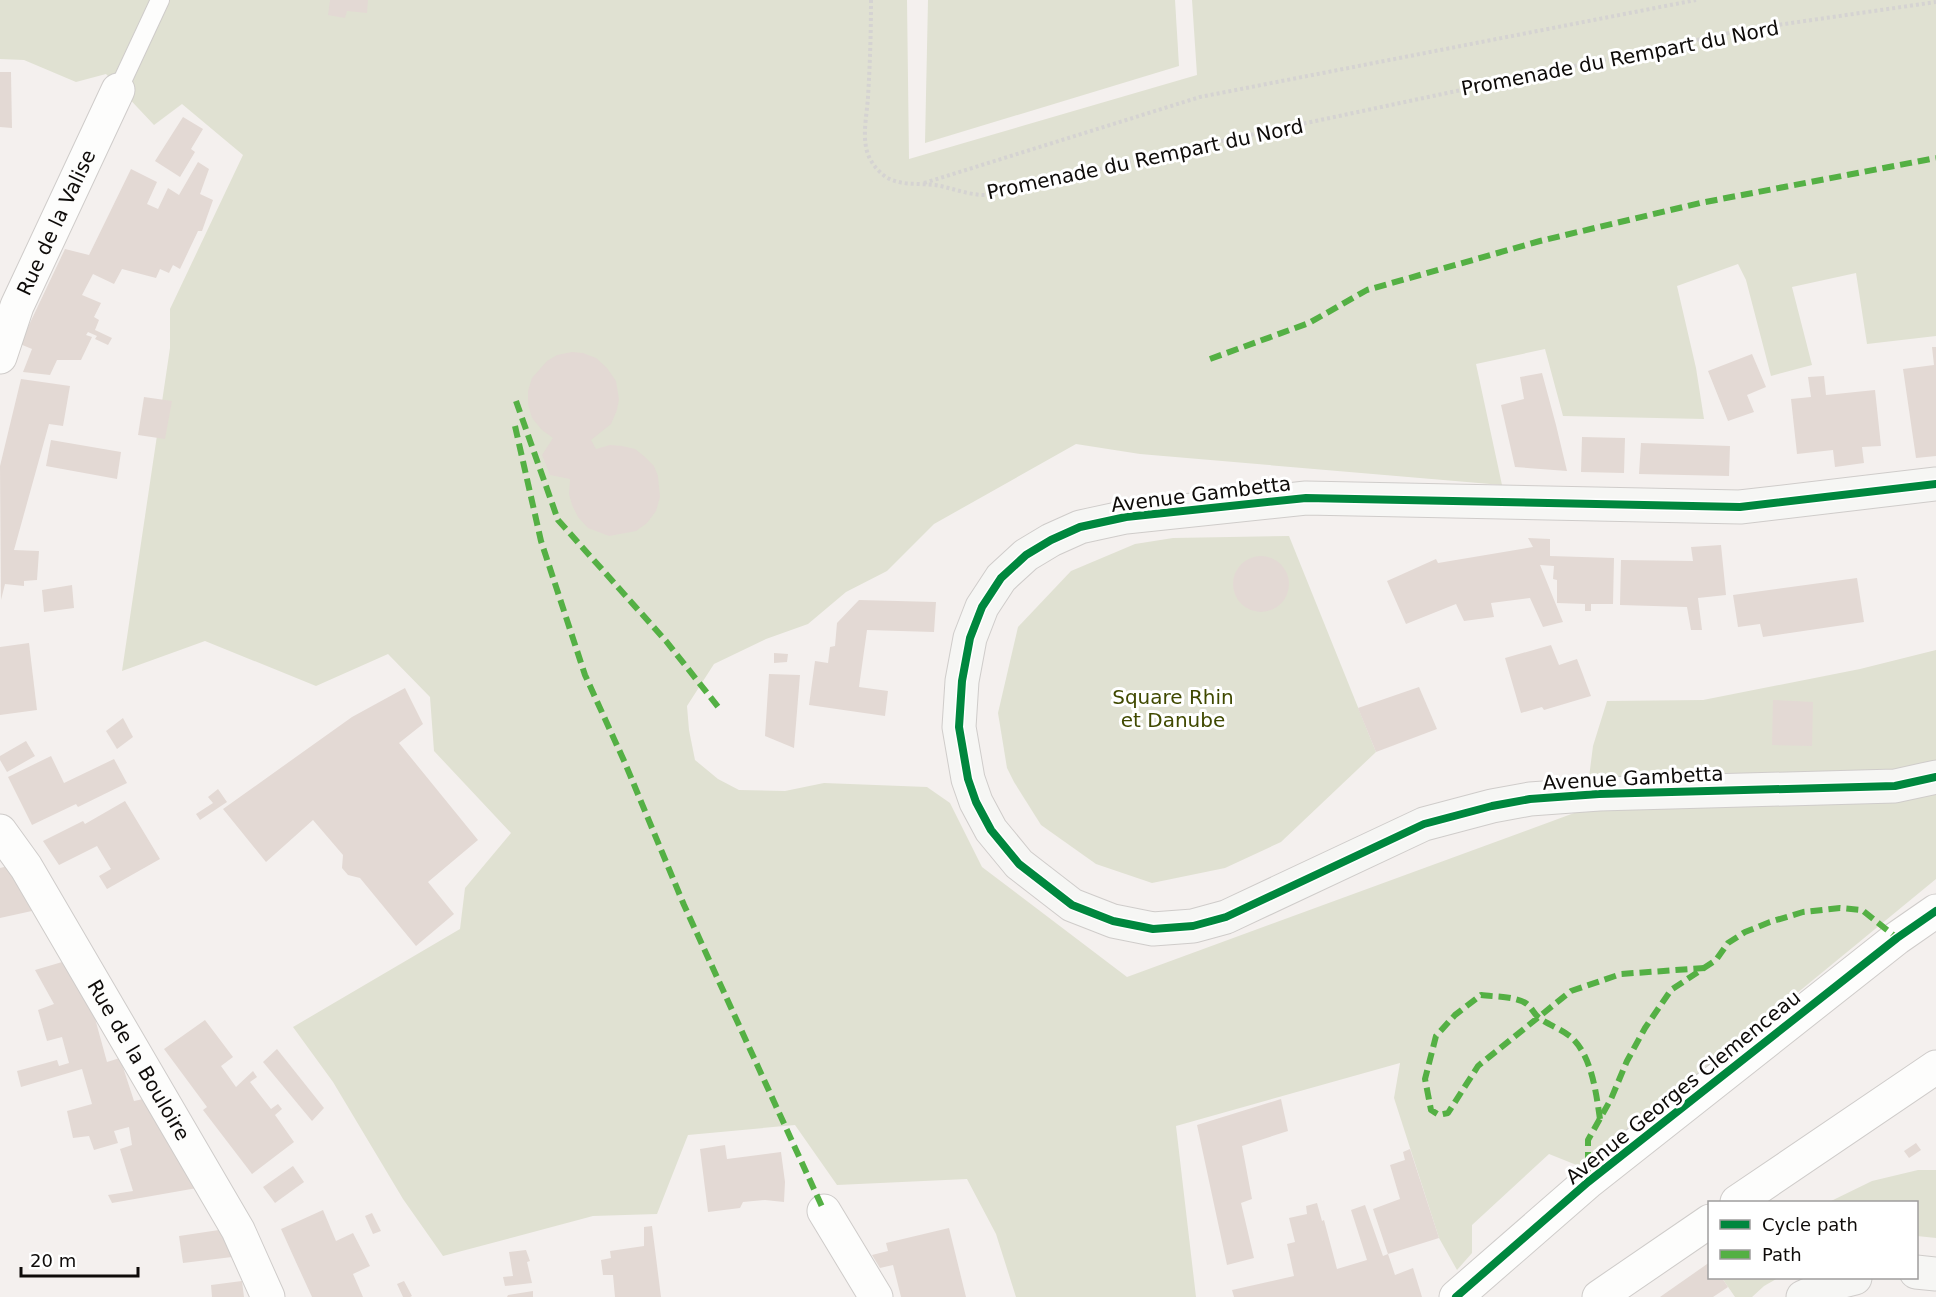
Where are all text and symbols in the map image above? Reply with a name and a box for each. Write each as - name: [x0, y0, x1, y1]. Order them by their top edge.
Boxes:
- street label: Promenade du Rempart du Nord: [1459, 15, 1781, 101]
- street label: Promenade du Rempart du Nord: [984, 114, 1306, 204]
- street label: Rue de la Valise: [12, 146, 100, 299]
- street label: Avenue Gambetta: [1110, 471, 1292, 517]
- park label: Square Rhin et Danube: [1112, 685, 1234, 732]
- street label: Avenue Gambetta: [1542, 761, 1724, 795]
- street label: Rue de la Bouloire: [82, 975, 195, 1145]
- street label: Avenue Georges Clemenceau: [1561, 985, 1805, 1189]
- legend: [1708, 1201, 1918, 1279]
- text: Cycle path: [1762, 1214, 1858, 1235]
- scale bar: [21, 1240, 138, 1278]
- text: Path: [1762, 1244, 1802, 1265]
- text: 20 m: [30, 1250, 76, 1271]

